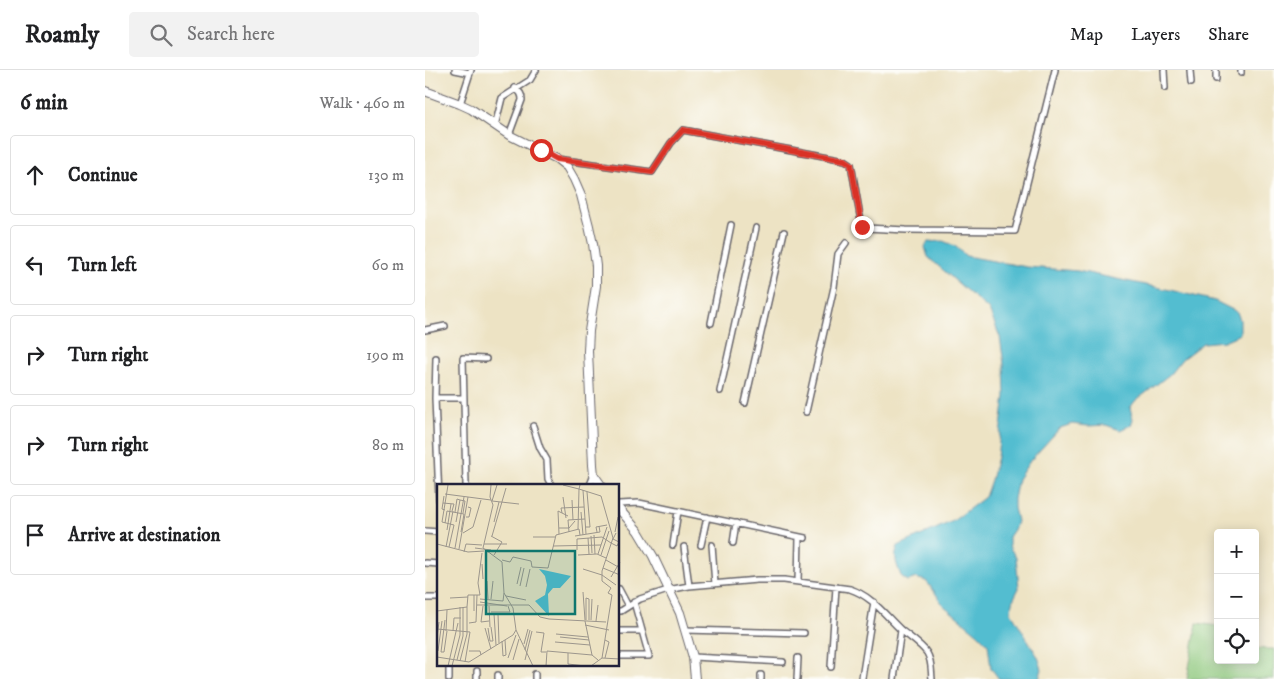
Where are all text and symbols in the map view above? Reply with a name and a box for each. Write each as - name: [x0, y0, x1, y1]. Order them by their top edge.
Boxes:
- search box: [129, 12, 479, 57]
- text: Roamly: [25, 20, 99, 50]
- icon: search: [147, 21, 175, 49]
- text: Search here: [187, 23, 275, 46]
- text: Map: [1070, 24, 1103, 46]
- text: Layers: [1131, 24, 1180, 46]
- text: Share: [1208, 24, 1249, 46]
- text: 6 min: [20, 90, 68, 116]
- text: Walk · 460 m: [319, 93, 405, 113]
- route start: [530, 139, 553, 162]
- icon: ahead: [21, 161, 49, 189]
- text: Continue: [68, 164, 138, 187]
- text: 130 m: [368, 165, 404, 185]
- route end: [851, 216, 874, 239]
- icon: left: [21, 251, 49, 279]
- text: Turn left: [68, 254, 137, 277]
- text: 60 m: [372, 255, 404, 275]
- icon: right: [21, 341, 49, 369]
- text: Turn right: [68, 344, 148, 367]
- text: 190 m: [366, 345, 404, 365]
- icon: right: [21, 431, 49, 459]
- text: Turn right: [68, 434, 148, 457]
- text: 80 m: [372, 435, 404, 455]
- inset map: [437, 484, 620, 666]
- icon: arrive: [21, 521, 49, 549]
- text: Arrive at destination: [68, 524, 220, 547]
- map controls: [1214, 529, 1259, 664]
- button: +: [1214, 529, 1259, 574]
- button: −: [1214, 574, 1259, 619]
- button: locate: [1214, 619, 1259, 664]

